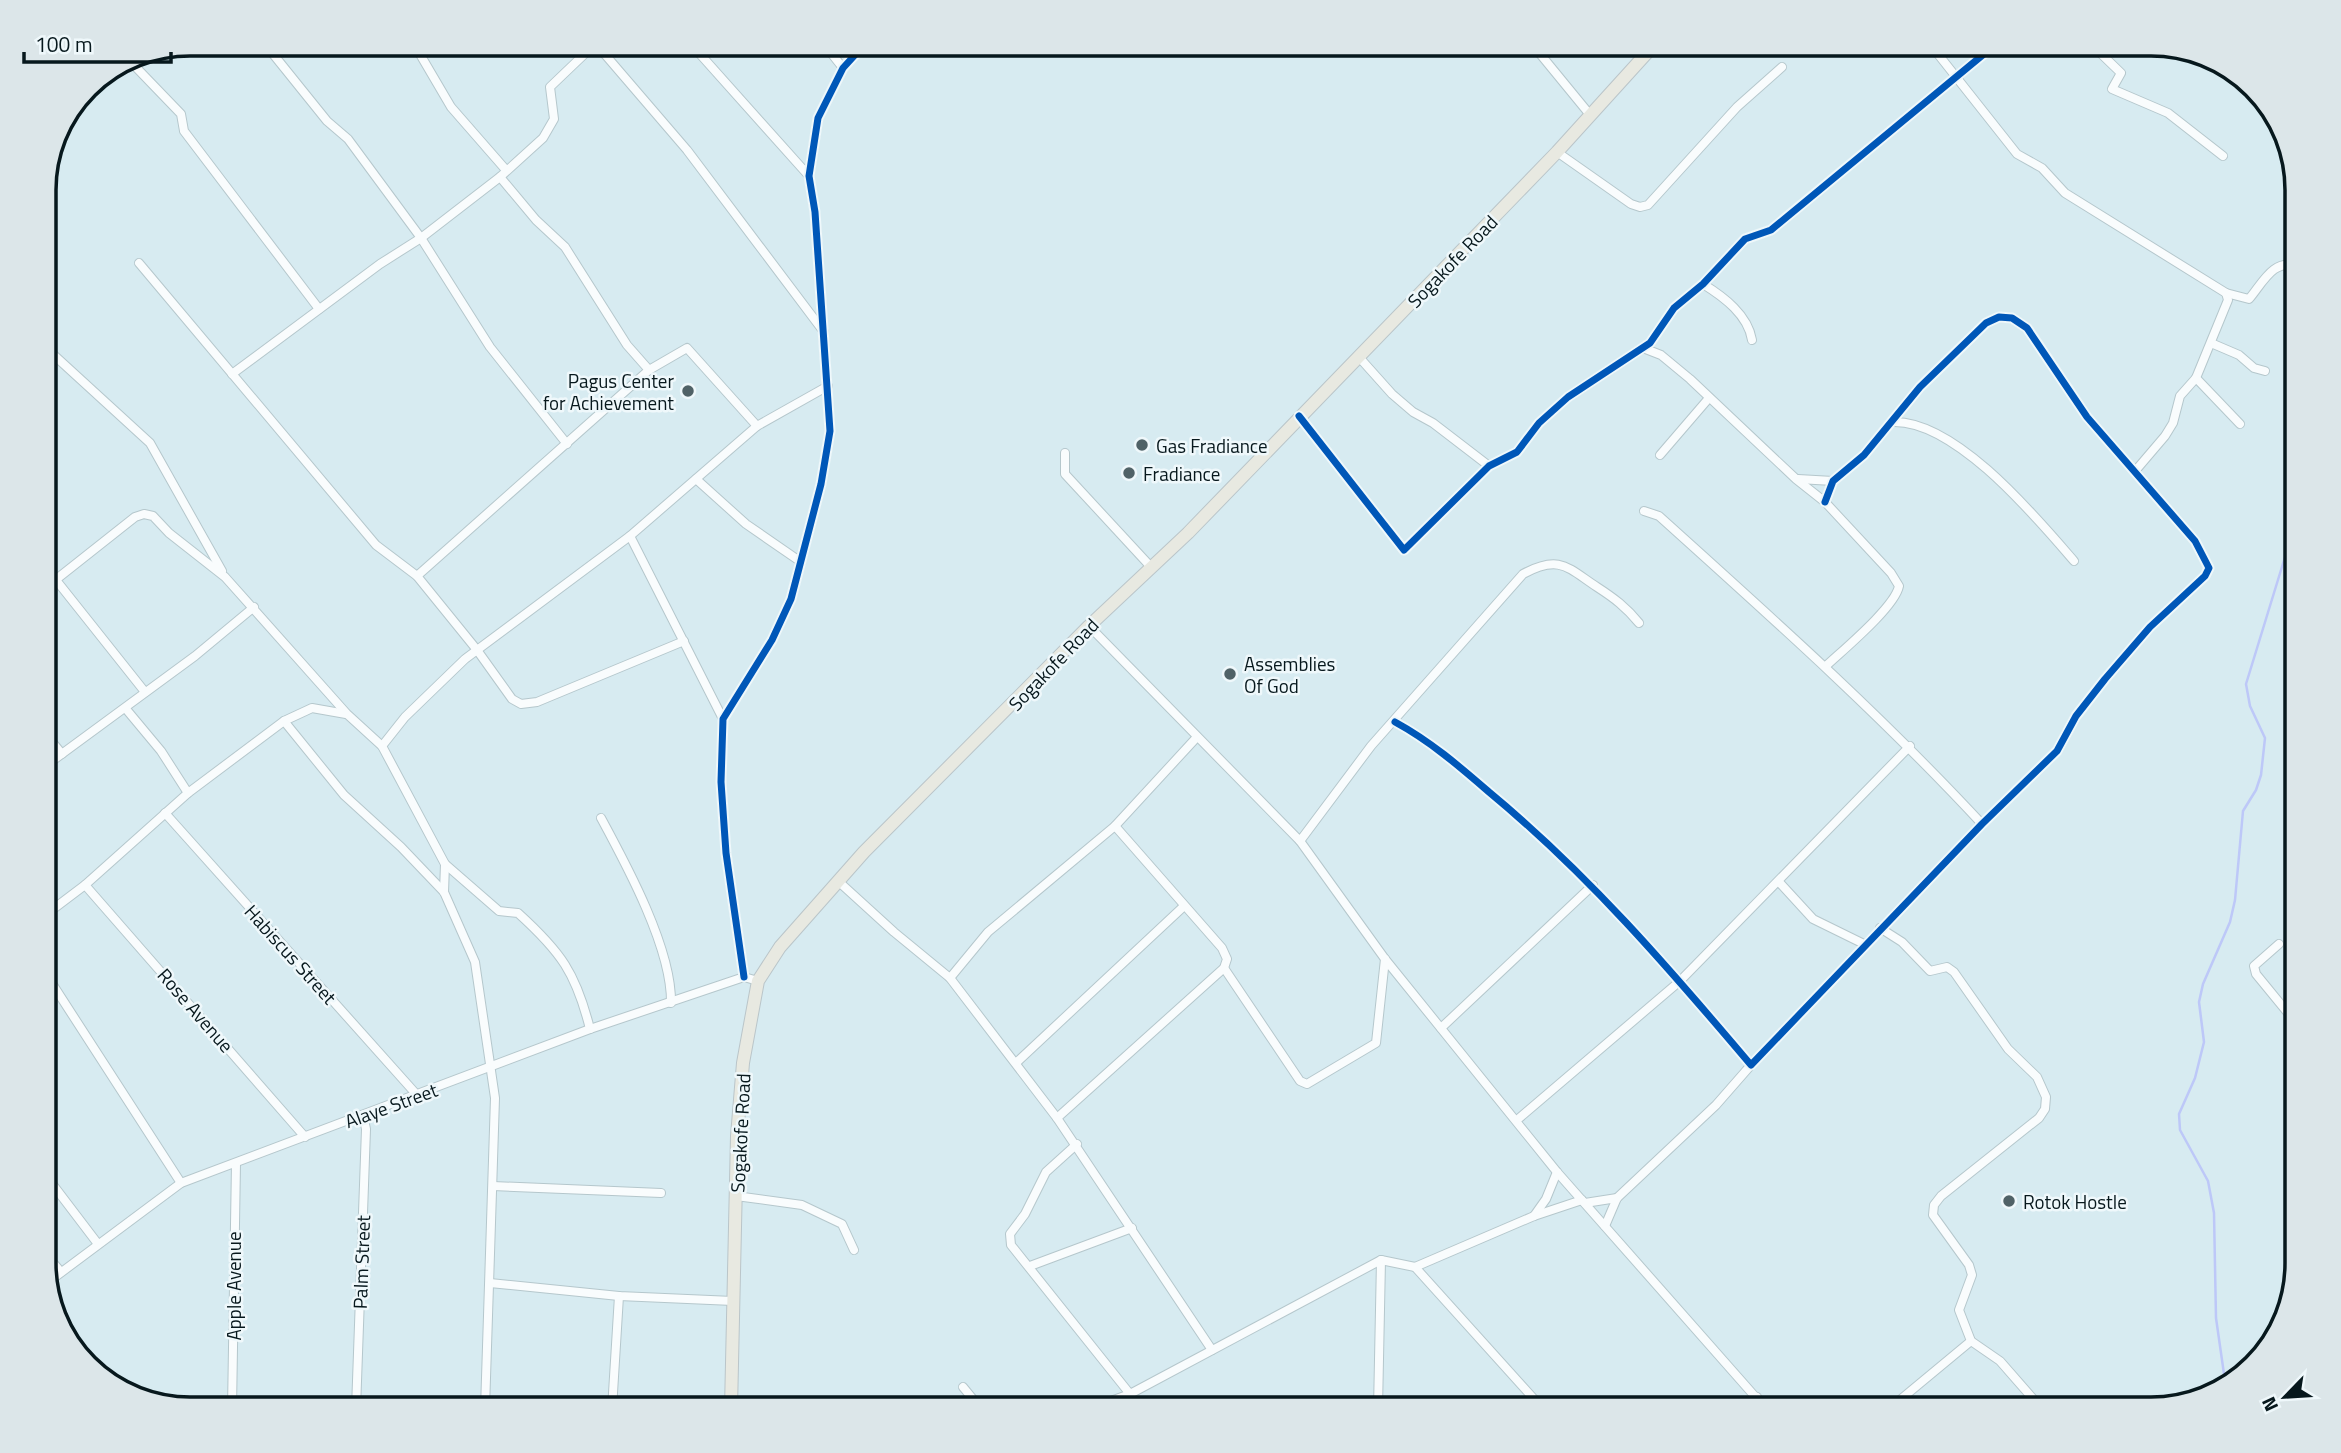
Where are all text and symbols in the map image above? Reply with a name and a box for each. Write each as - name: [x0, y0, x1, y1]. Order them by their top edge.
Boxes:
- scale bar: [24, 21, 172, 65]
- text: 100 m: [35, 28, 92, 60]
- street label: Sogakofe Road: [1400, 208, 1504, 314]
- place label: Pagus Center for Achievement: [543, 366, 674, 417]
- marker: Pagus Center for Achievement: [680, 383, 696, 399]
- place label: Gas Fradiance: [1156, 431, 1268, 460]
- marker: Gas Fradiance: [1134, 437, 1150, 453]
- place label: Fradiance: [1143, 459, 1220, 488]
- marker: Fradiance: [1121, 465, 1137, 481]
- street label: Sogakofe Road: [1001, 611, 1105, 717]
- place label: Assemblies Of God: [1244, 649, 1336, 700]
- marker: Assemblies Of God: [1222, 666, 1238, 682]
- street label: Habiscus Street: [238, 898, 344, 1011]
- street label: Rose Avenue: [151, 961, 241, 1059]
- street label: Sogakofe Road: [722, 1073, 758, 1193]
- street label: Alaye Street: [341, 1075, 442, 1135]
- place label: Rotok Hostle: [2023, 1187, 2127, 1216]
- marker: Rotok Hostle: [2001, 1193, 2017, 1209]
- street label: Palm Street: [345, 1214, 377, 1310]
- street label: Apple Avenue: [219, 1232, 248, 1340]
- north arrow: [2250, 1362, 2320, 1432]
- text: N: [2253, 1392, 2285, 1416]

